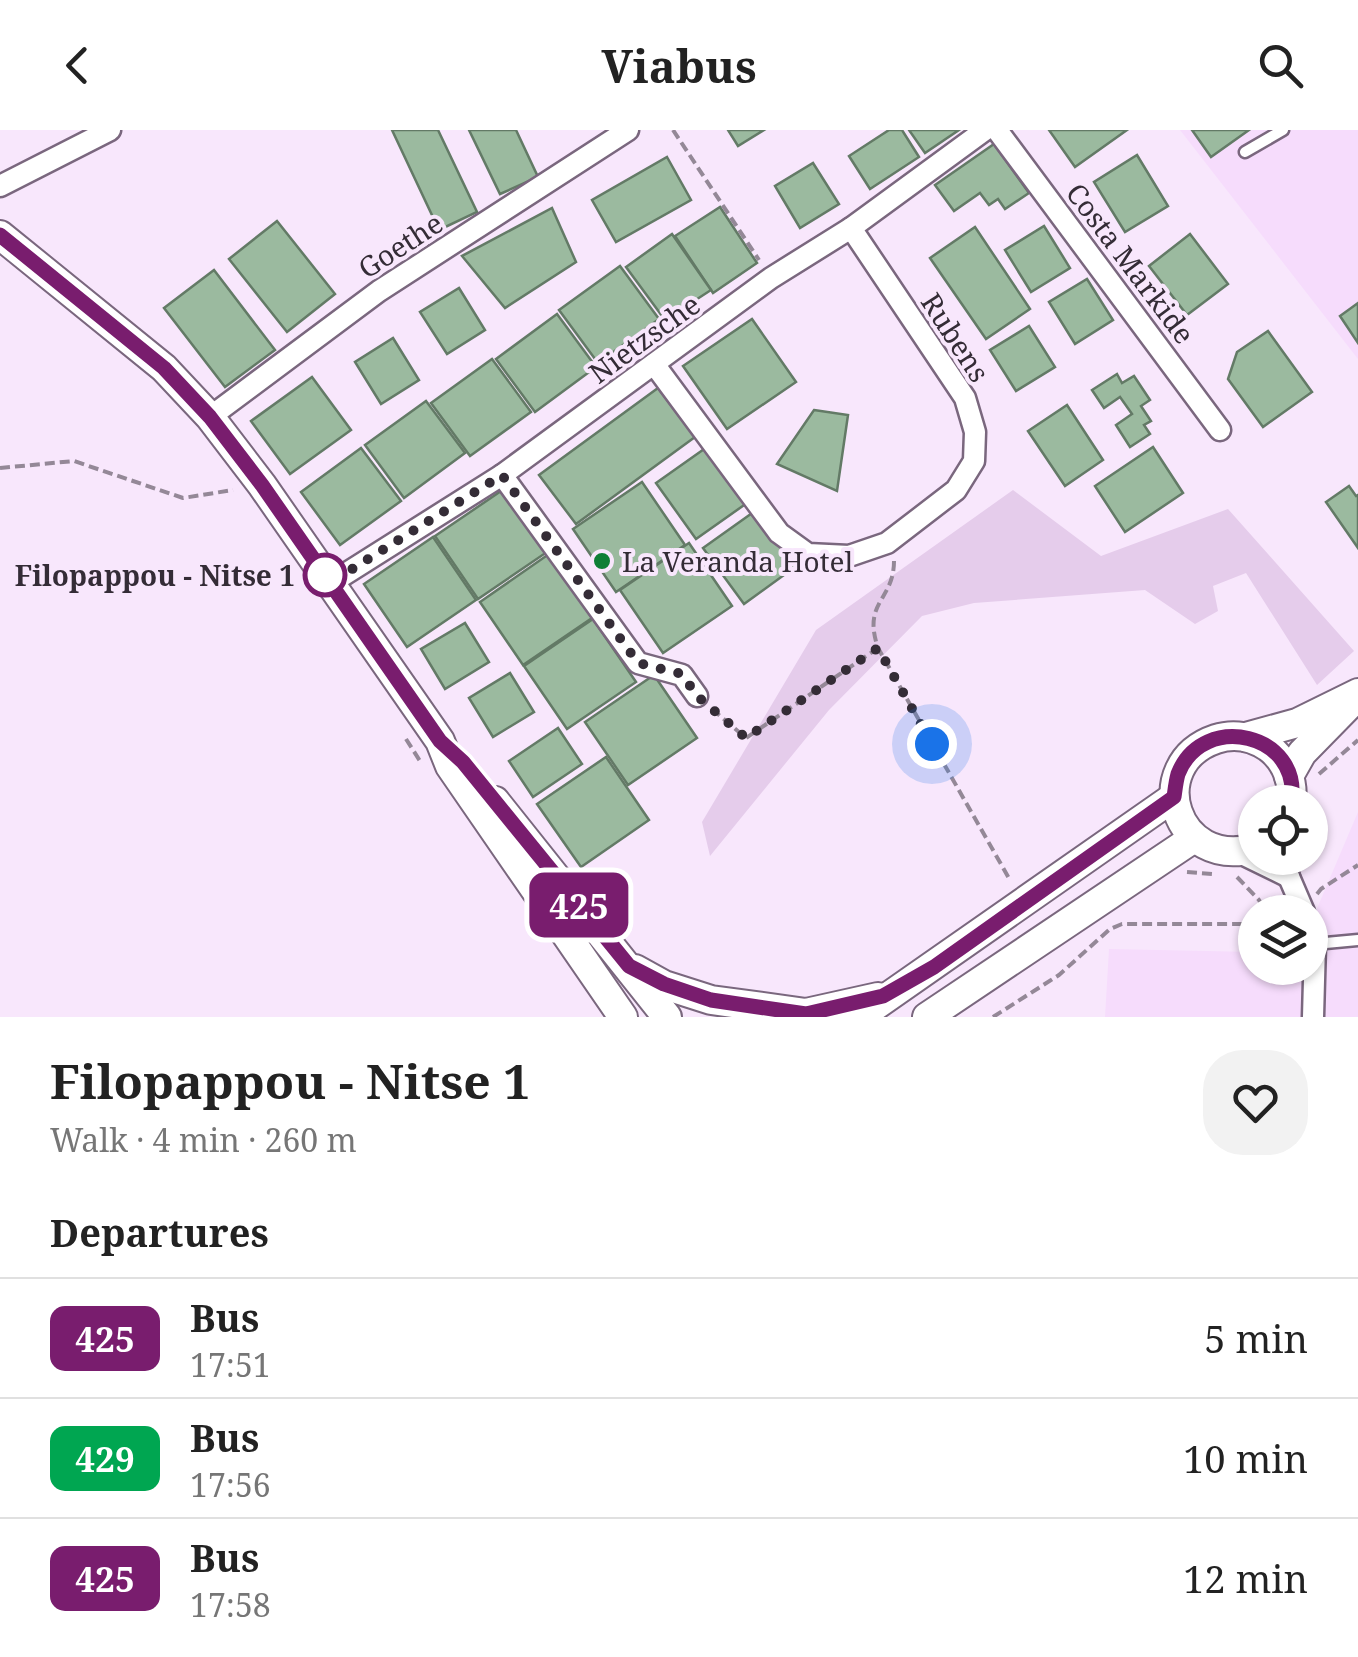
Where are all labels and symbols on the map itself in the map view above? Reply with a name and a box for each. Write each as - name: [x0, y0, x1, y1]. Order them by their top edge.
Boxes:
- street label: Costa Markide: [1058, 175, 1204, 351]
- street label: Goethe: [350, 204, 450, 286]
- street label: Nietzsche: [581, 285, 707, 391]
- street label: Rubens: [913, 285, 999, 389]
- place label: La Veranda Hotel: [622, 542, 854, 580]
- marker: La Veranda Hotel: [591, 550, 613, 572]
- marker: Filopappou - Nitse 1: [304, 554, 346, 596]
- place label: Filopappou - Nitse 1: [15, 556, 295, 594]
- your location: [907, 719, 957, 769]
- line badge: 425: [522, 872, 636, 938]

